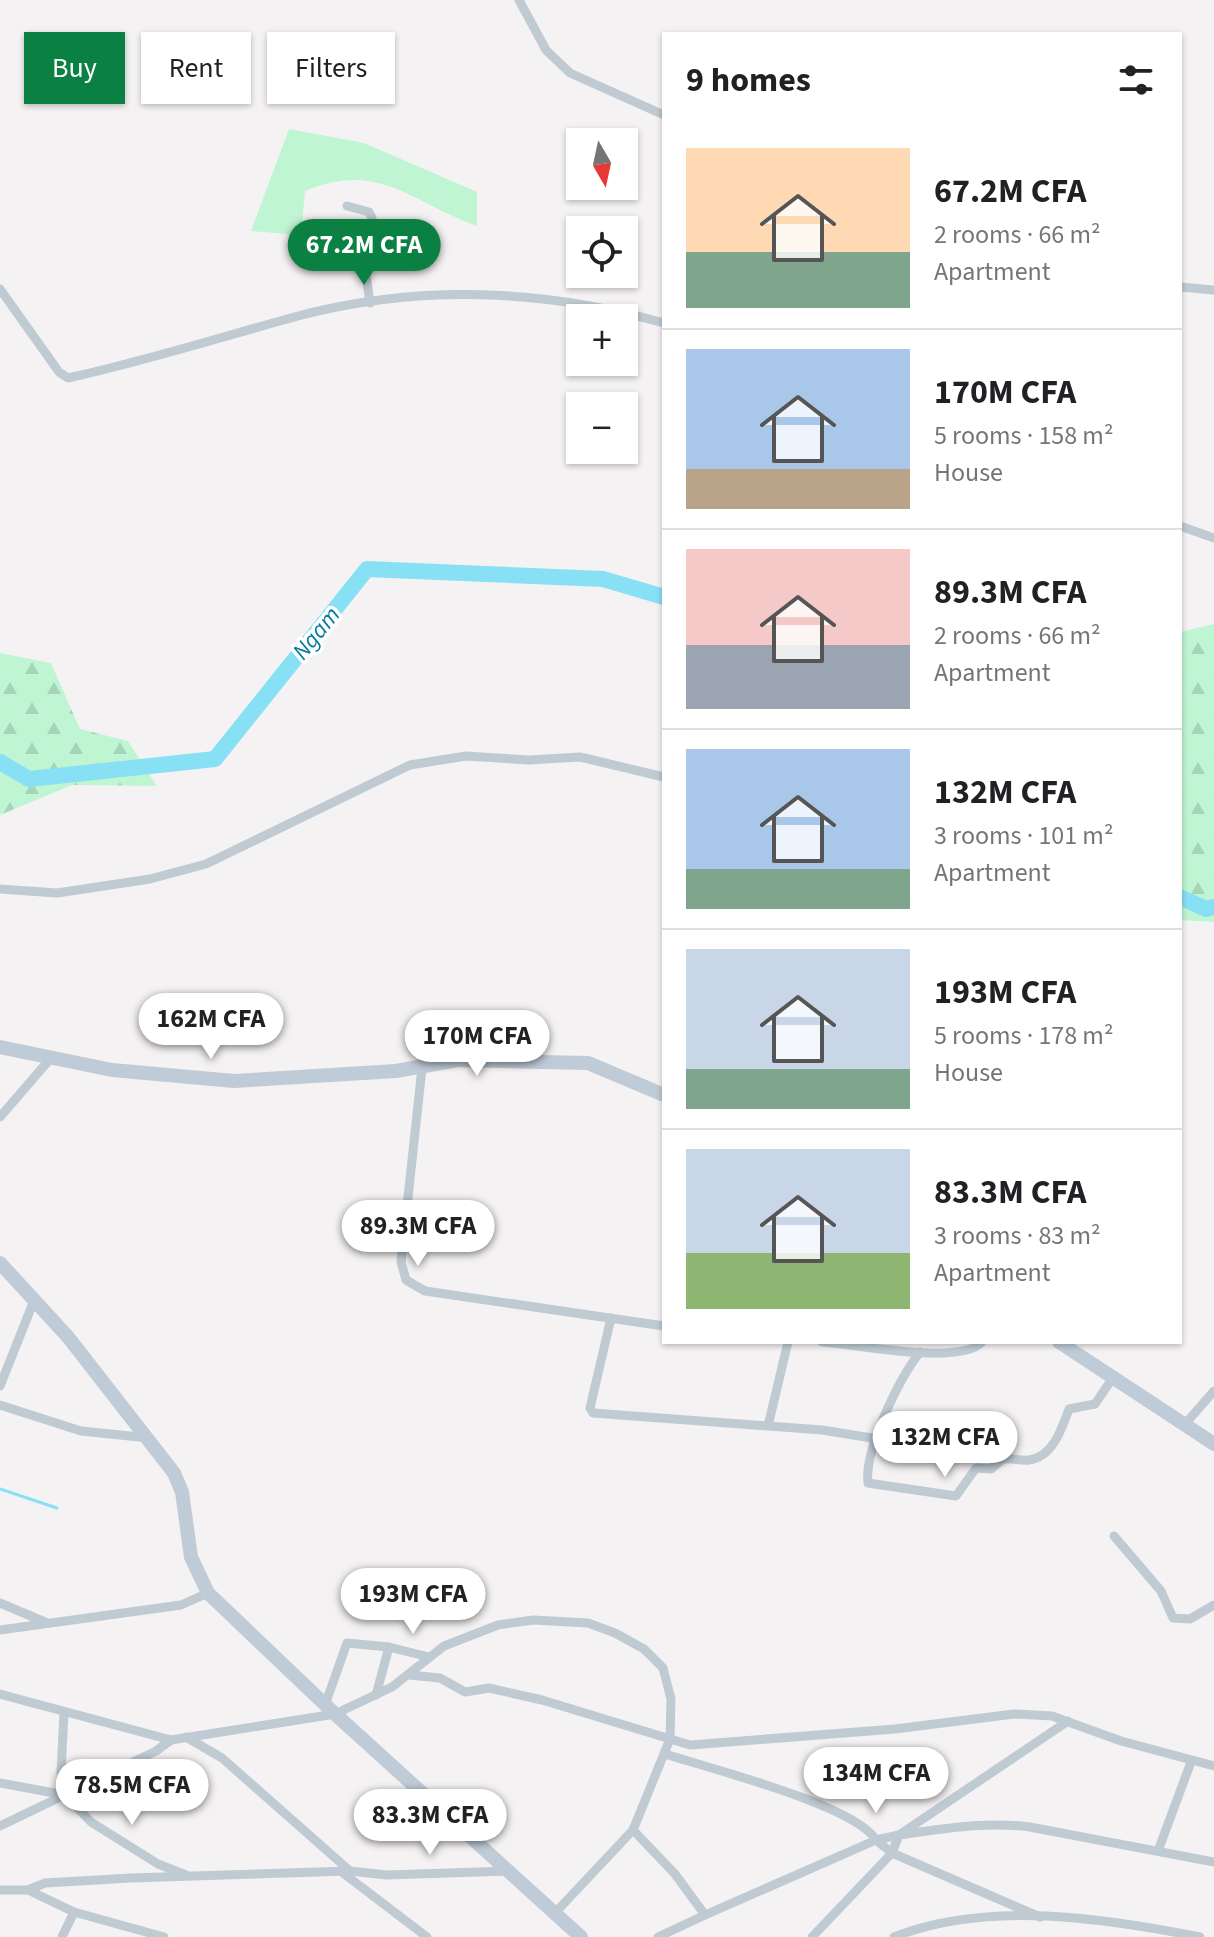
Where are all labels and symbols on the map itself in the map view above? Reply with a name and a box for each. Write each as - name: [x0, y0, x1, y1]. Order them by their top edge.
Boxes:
- north arrow: [566, 128, 638, 200]
- pin: 67.2M CFA: [272, 219, 456, 287]
- water label: Ngam: [284, 599, 349, 667]
- pin: 162M CFA: [128, 993, 294, 1061]
- pin: 170M CFA: [394, 1010, 560, 1078]
- pin: 89.3M CFA: [326, 1200, 510, 1268]
- pin: 132M CFA: [862, 1411, 1028, 1479]
- pin: 193M CFA: [330, 1568, 496, 1636]
- pin: 134M CFA: [793, 1747, 959, 1815]
- pin: 78.5M CFA: [40, 1759, 224, 1827]
- pin: 83.3M CFA: [338, 1789, 522, 1857]

